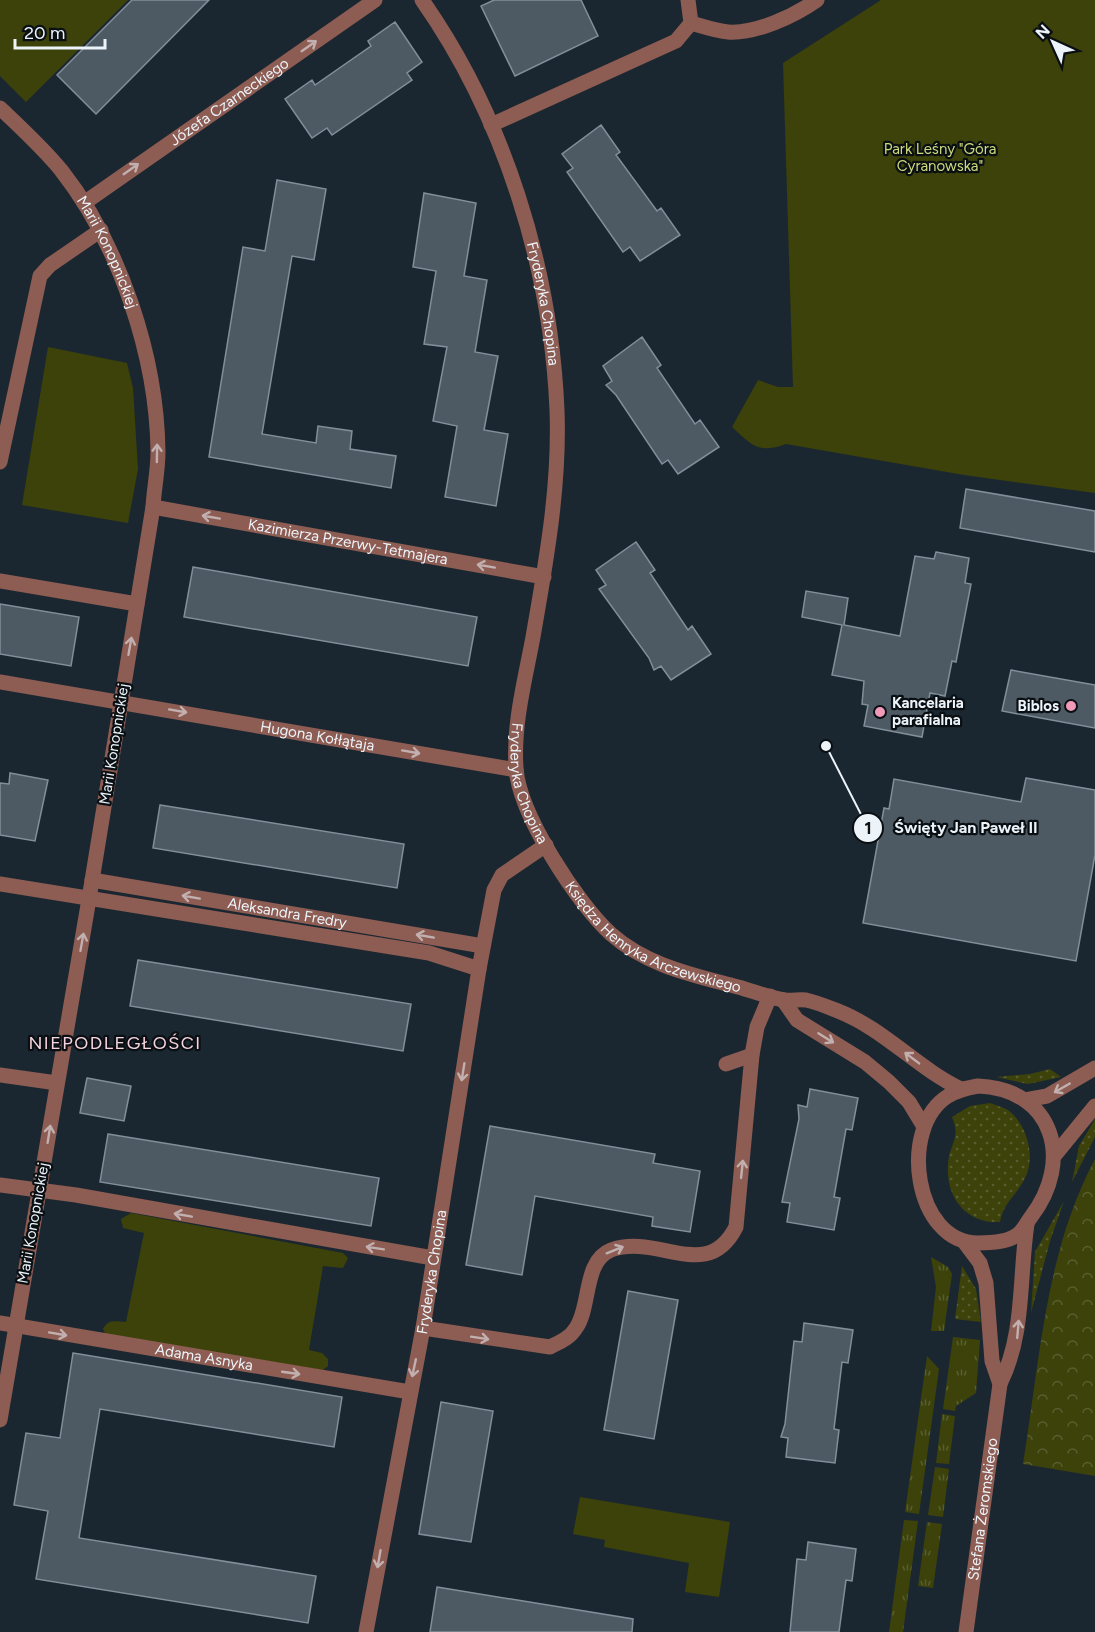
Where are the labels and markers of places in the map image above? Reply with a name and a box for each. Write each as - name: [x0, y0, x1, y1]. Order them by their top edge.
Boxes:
- place label: Kancelaria parafialna: [892, 694, 964, 729]
- place label: Biblos: [1018, 697, 1059, 715]
- marker: Biblos: [1064, 699, 1078, 713]
- marker: Kancelaria parafialna: [873, 705, 887, 719]
- callout: Święty Jan Paweł II: [853, 811, 1050, 845]

